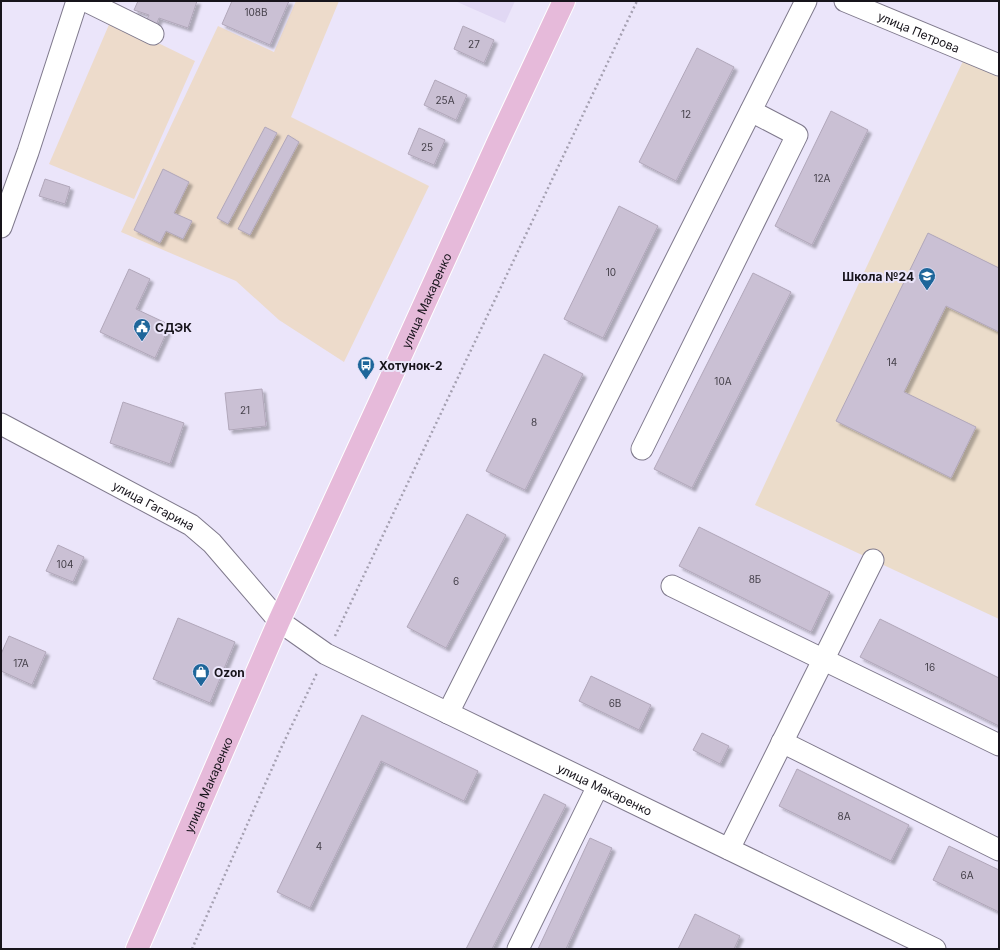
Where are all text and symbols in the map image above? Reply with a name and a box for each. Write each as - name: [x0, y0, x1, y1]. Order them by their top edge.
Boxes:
- house number: 108В: [244, 6, 268, 18]
- street label: улица Петрова: [876, 8, 962, 55]
- house number: 27: [468, 38, 480, 50]
- house number: 25А: [435, 94, 455, 106]
- house number: 12: [681, 108, 691, 120]
- house number: 25: [421, 141, 433, 153]
- house number: 12А: [813, 172, 831, 184]
- street label: улица Макаренко: [398, 250, 454, 351]
- house number: 10: [606, 266, 616, 278]
- school or university icon: Школа №24: [917, 266, 937, 291]
- place label: Школа №24: [842, 269, 914, 284]
- public building icon: СДЭК: [132, 317, 152, 342]
- place label: СДЭК: [155, 320, 192, 335]
- bus stop icon: Хотунок-2: [356, 355, 376, 380]
- house number: 14: [887, 356, 897, 368]
- place label: Хотунок-2: [379, 358, 442, 373]
- house number: 10А: [714, 375, 732, 387]
- house number: 21: [240, 404, 250, 416]
- house number: 8: [531, 416, 537, 428]
- street label: улица Гагарина: [110, 477, 197, 533]
- house number: 104: [57, 558, 73, 570]
- house number: 8Б: [749, 573, 761, 585]
- house number: 6: [453, 575, 459, 587]
- house number: 17А: [13, 657, 29, 669]
- house number: 16: [925, 661, 935, 673]
- shop icon: Ozon: [191, 662, 211, 687]
- place label: Ozon: [214, 665, 245, 680]
- house number: 6В: [609, 697, 621, 709]
- street label: улица Макаренко: [181, 734, 236, 835]
- street label: улица Макаренко: [555, 760, 655, 818]
- house number: 8А: [837, 810, 851, 822]
- house number: 4: [316, 840, 322, 852]
- house number: 6А: [960, 869, 974, 881]

